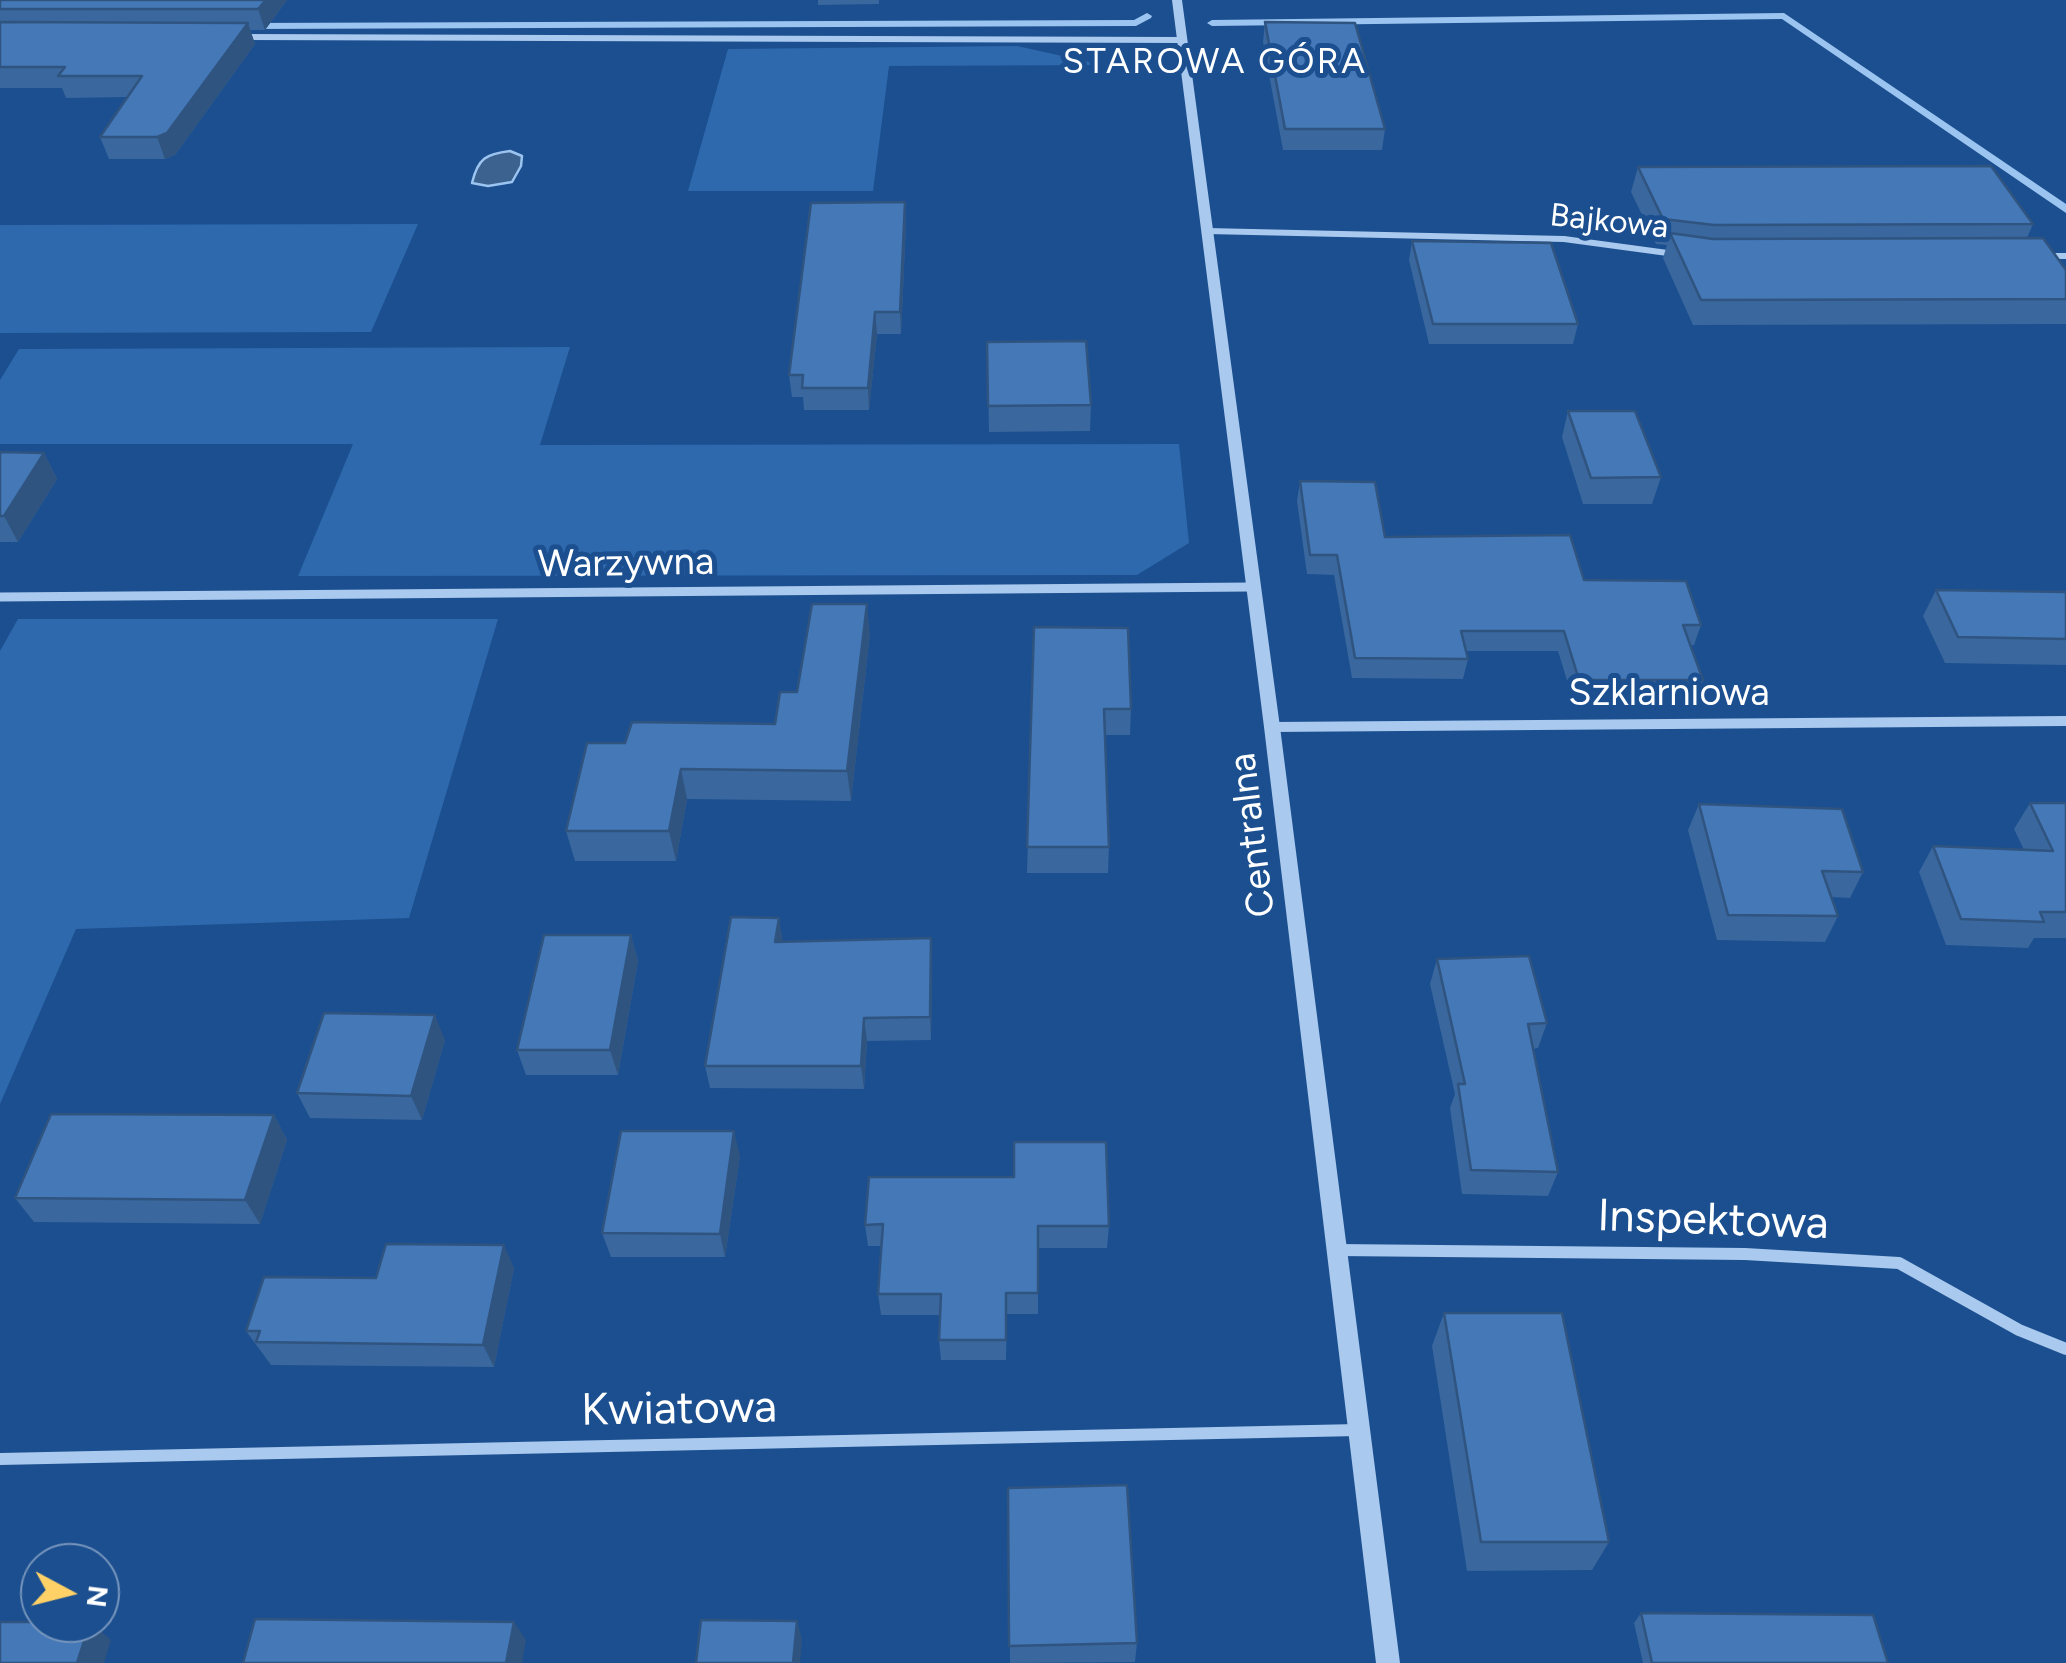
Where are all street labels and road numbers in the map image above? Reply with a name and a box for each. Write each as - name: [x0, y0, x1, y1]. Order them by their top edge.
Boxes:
- street label: Bajkowa: [1548, 197, 1670, 247]
- street label: Warzywna: [538, 540, 714, 588]
- street label: Szklarniowa: [1568, 671, 1770, 717]
- street label: Centralna: [1220, 750, 1286, 920]
- street label: Inspektowa: [1596, 1190, 1830, 1252]
- street label: Kwiatowa: [581, 1381, 777, 1439]

